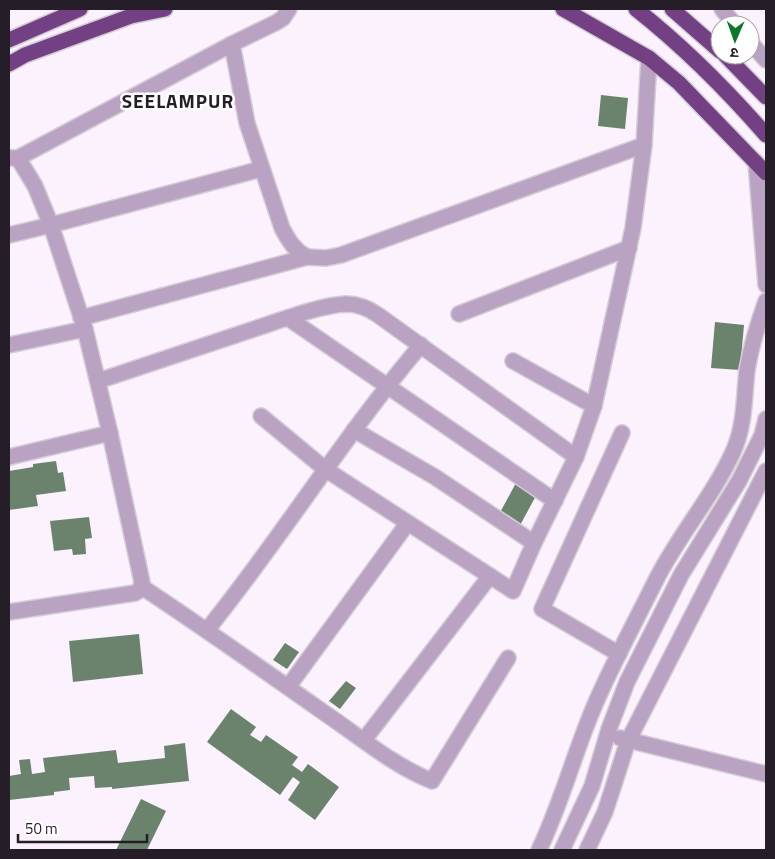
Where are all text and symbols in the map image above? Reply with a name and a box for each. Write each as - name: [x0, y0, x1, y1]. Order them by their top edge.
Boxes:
- north arrow: [710, 15, 760, 65]
- text: उ: [729, 43, 739, 64]
- district label: SEELAMPUR: [122, 86, 234, 115]
- scale bar: [18, 812, 146, 844]
- text: 50 m: [25, 817, 58, 840]

